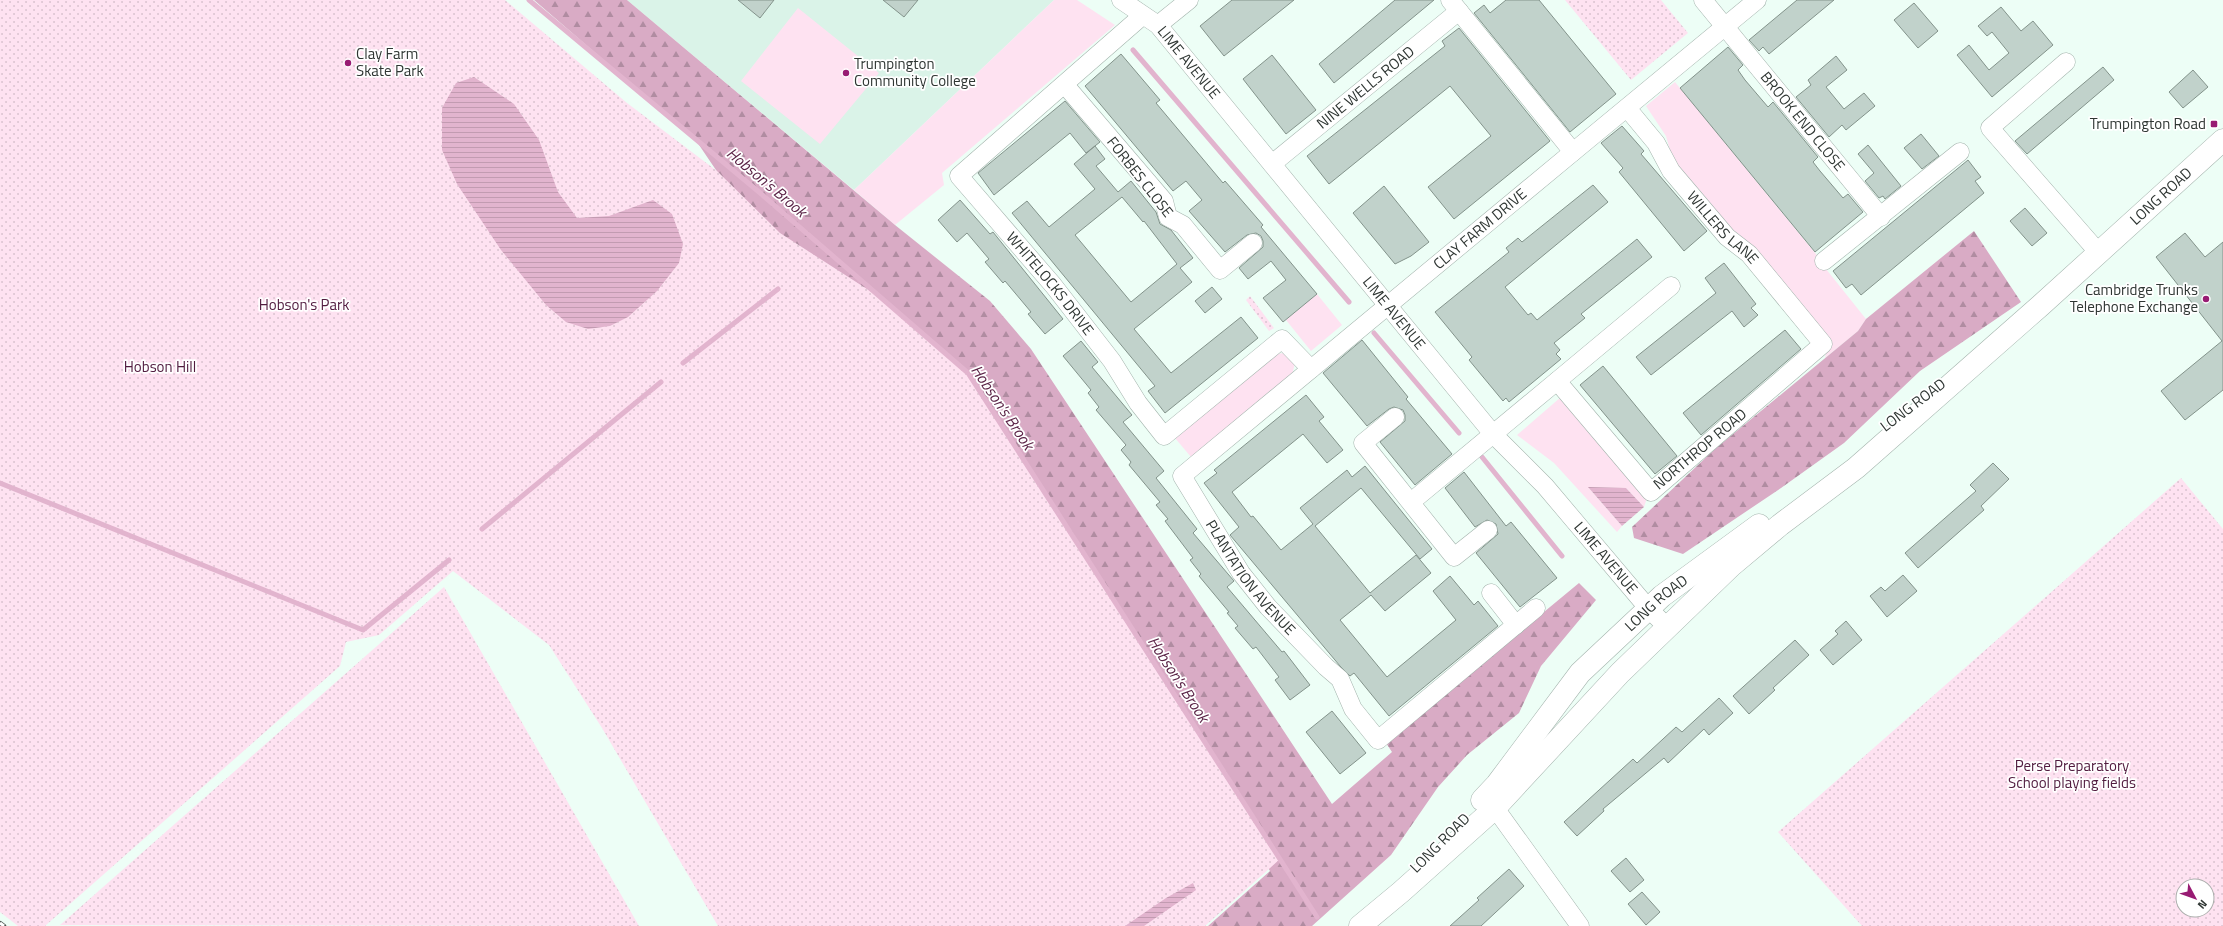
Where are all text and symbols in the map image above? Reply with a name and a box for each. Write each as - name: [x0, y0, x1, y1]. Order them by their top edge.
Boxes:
- street label: LIME AVENUE: [1152, 20, 1226, 104]
- street label: NINE WELLS ROAD: [1311, 40, 1419, 134]
- place label: Clay Farm Skate Park: [356, 42, 424, 82]
- place label: Trumpington Community College: [854, 52, 976, 92]
- marker: Clay Farm Skate Park: [343, 58, 353, 68]
- street label: BROOK END CLOSE: [1755, 66, 1851, 176]
- marker: Trumpington Community College: [841, 68, 851, 78]
- place label: Trumpington Road: [2090, 112, 2206, 135]
- marker: Trumpington Road: [2209, 119, 2219, 129]
- street label: FORBES CLOSE: [1101, 131, 1179, 222]
- water label: Hobson's Brook: [722, 141, 814, 224]
- street label: LONG ROAD: [2124, 161, 2197, 230]
- street label: CLAY FARM DRIVE: [1428, 183, 1532, 275]
- street label: WILLERS LANE: [1682, 186, 1765, 269]
- street label: WHITELOCKS DRIVE: [1001, 226, 1100, 340]
- street label: LIME AVENUE: [1357, 271, 1431, 354]
- place label: Cambridge Trunks Telephone Exchange: [2070, 278, 2198, 318]
- park label: Hobson's Park: [259, 293, 349, 316]
- marker: Cambridge Trunks Telephone Exchange: [2201, 294, 2211, 304]
- park label: Hobson Hill: [124, 355, 196, 378]
- water label: Hobson's Brook: [966, 360, 1041, 456]
- street label: LONG ROAD: [1875, 372, 1950, 437]
- street label: NORTHROP ROAD: [1648, 403, 1752, 495]
- street label: PLANTATION AVENUE: [1200, 515, 1301, 640]
- street label: LIME AVENUE: [1569, 516, 1644, 599]
- street label: LONG ROAD: [1619, 569, 1692, 637]
- water label: Hobson's Brook: [1142, 631, 1217, 728]
- park label: Perse Preparatory School playing fields: [2008, 754, 2136, 794]
- street label: LONG ROAD: [1404, 807, 1475, 878]
- north arrow: [2175, 878, 2215, 918]
- text: N: [2194, 896, 2211, 913]

